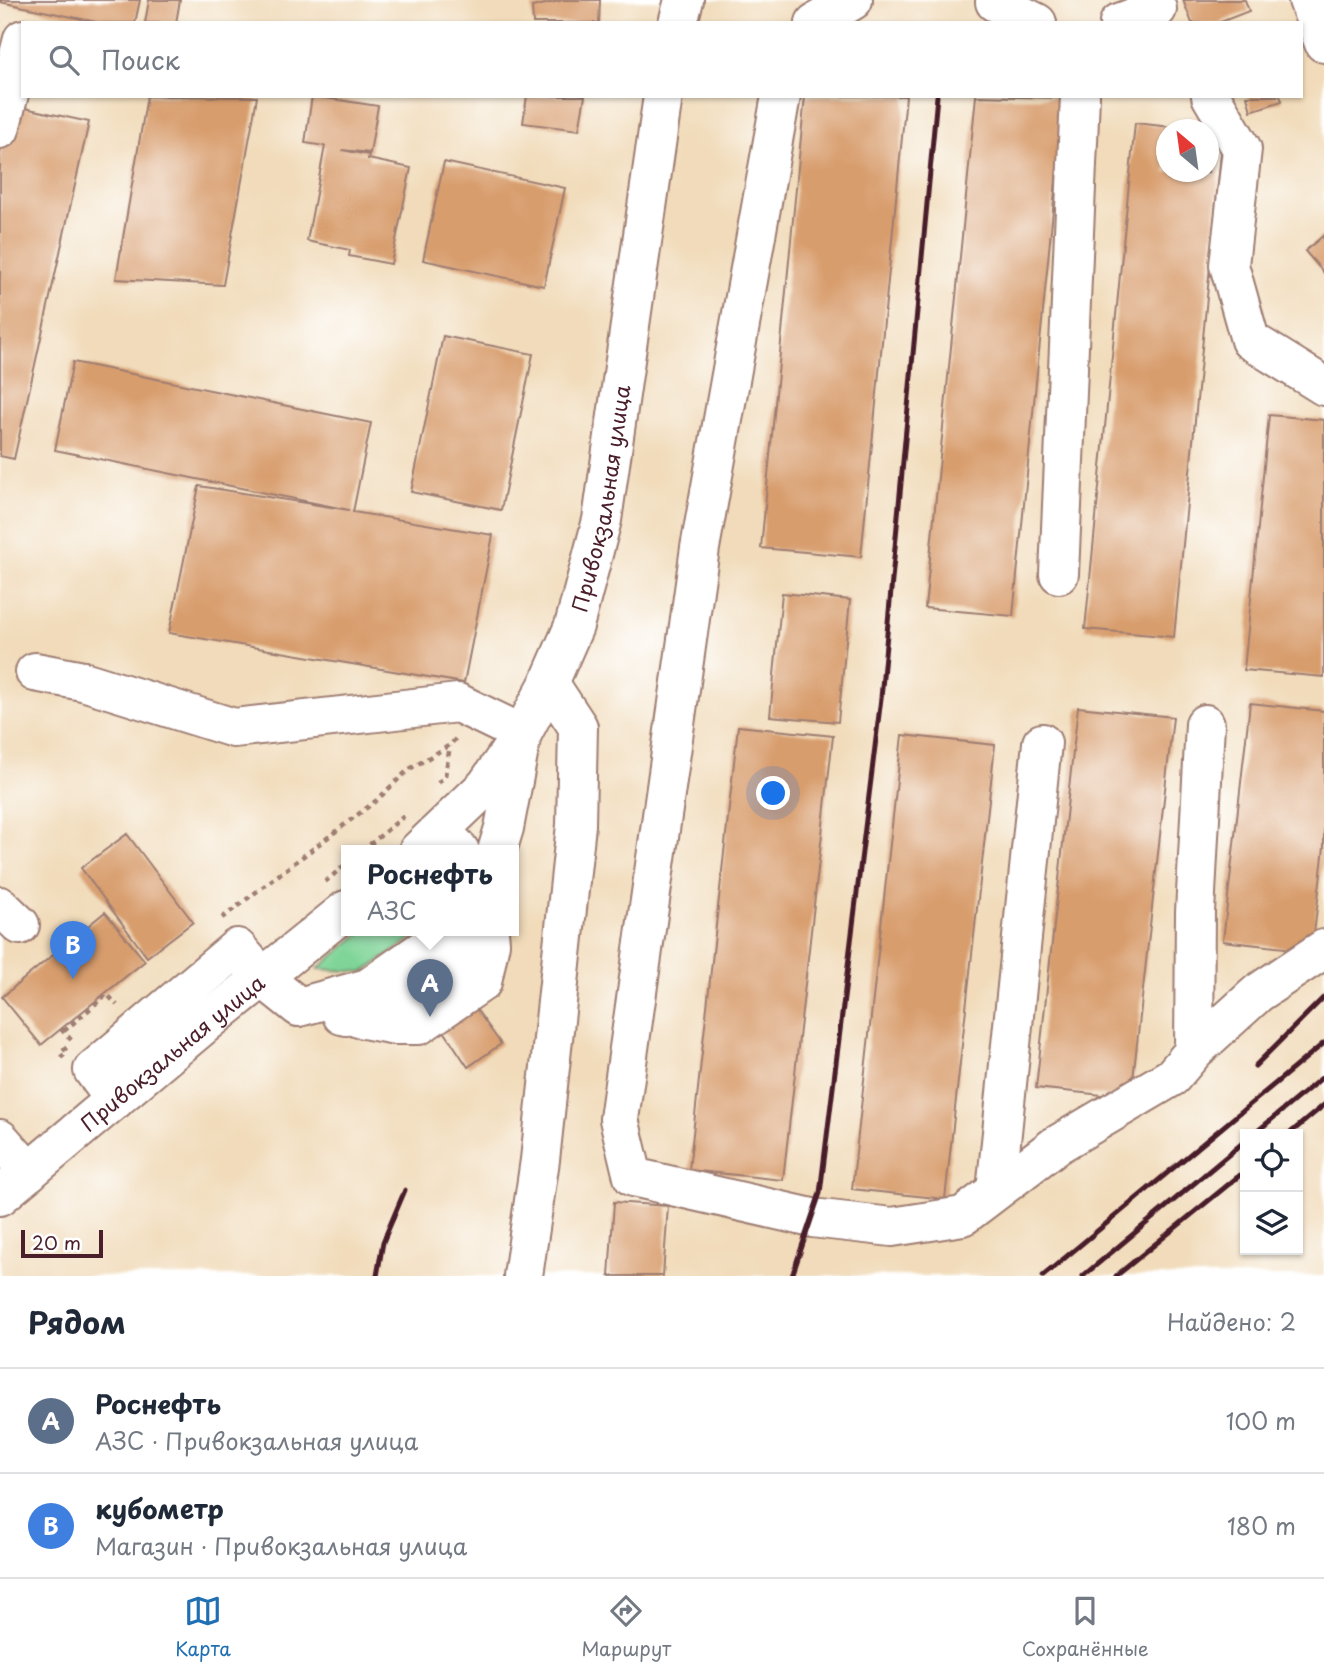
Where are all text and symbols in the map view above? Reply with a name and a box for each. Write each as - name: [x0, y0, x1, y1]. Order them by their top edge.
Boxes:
- search box: [21, 21, 1303, 98]
- text: Поиск: [101, 40, 180, 79]
- icon: search: [45, 41, 83, 79]
- north arrow: [1156, 119, 1219, 182]
- street label: Привокзальная улица: [562, 382, 637, 615]
- your location: [756, 776, 790, 810]
- popup: [341, 845, 519, 936]
- text: Роснефть: [367, 854, 493, 893]
- text: АЗС: [367, 893, 417, 928]
- pin: B: [50, 921, 96, 979]
- pin: A: [407, 959, 453, 1017]
- street label: Привокзальная улица: [73, 966, 272, 1138]
- map controls: [1240, 1129, 1303, 1255]
- button: locate: [1240, 1129, 1303, 1192]
- button: layers: [1240, 1192, 1303, 1255]
- scale bar: [21, 1227, 103, 1259]
- text: 20 m: [32, 1228, 81, 1256]
- text: Рядом: [28, 1299, 126, 1344]
- text: Найдено: 2: [1167, 1304, 1296, 1339]
- text: Роснефть: [95, 1384, 221, 1423]
- text: A: [42, 1403, 60, 1438]
- text: 100 m: [1226, 1403, 1296, 1438]
- text: АЗС · Привокзальная улица: [95, 1423, 418, 1458]
- text: кубометр: [95, 1489, 224, 1528]
- text: B: [43, 1508, 59, 1543]
- text: 180 m: [1227, 1508, 1296, 1543]
- text: Магазин · Привокзальная улица: [95, 1528, 467, 1563]
- tab: Карта: [175, 1592, 231, 1662]
- tab: Маршрут: [581, 1592, 671, 1662]
- tab: Сохранённые: [1022, 1592, 1149, 1662]

